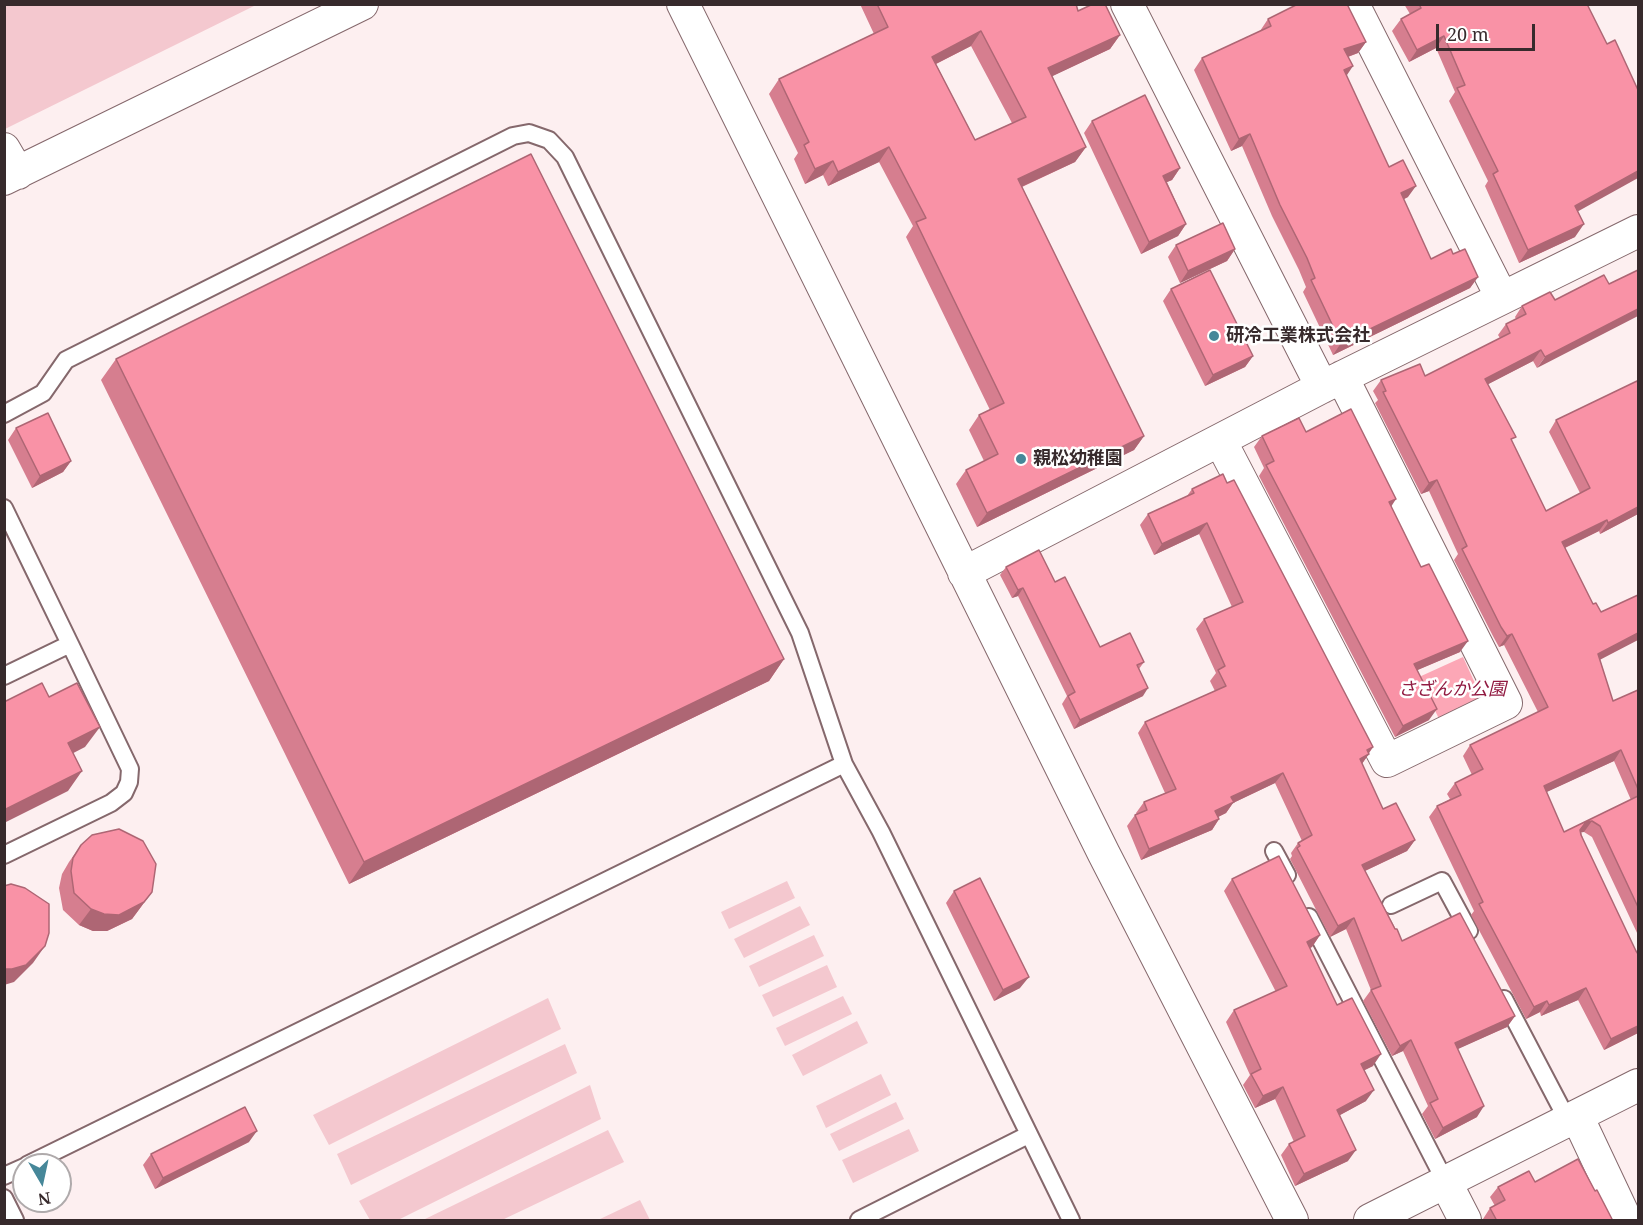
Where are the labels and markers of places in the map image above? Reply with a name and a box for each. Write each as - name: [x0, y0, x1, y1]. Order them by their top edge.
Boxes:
- place label: 研冷工業株式会社: [1226, 325, 1370, 347]
- marker: 研冷工業株式会社: [1207, 329, 1221, 343]
- place label: 親松幼稚園: [1033, 448, 1123, 470]
- marker: 親松幼稚園: [1014, 452, 1028, 466]

